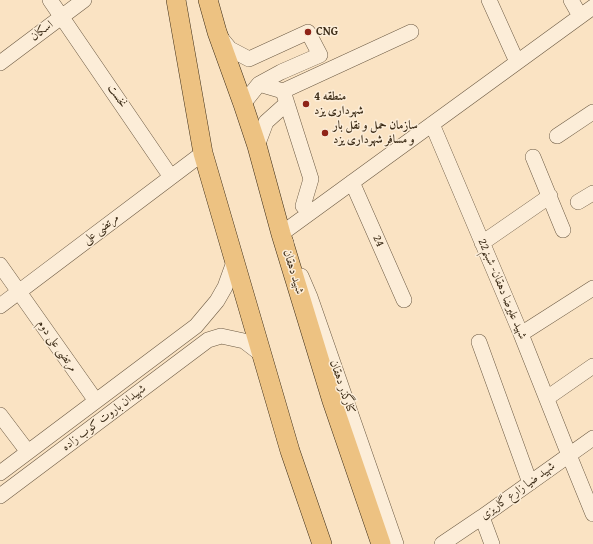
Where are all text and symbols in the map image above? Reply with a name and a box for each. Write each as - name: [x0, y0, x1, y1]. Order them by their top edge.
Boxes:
- street label: اسکان: [28, 18, 56, 44]
- place label: CNG: [316, 25, 338, 39]
- marker: CNG: [303, 27, 313, 37]
- street label: نخست: [104, 82, 130, 110]
- place label: منطقه 4 شهرداری یزد: [314, 90, 364, 118]
- marker: منطقه 4 شهرداری یزد: [301, 99, 311, 109]
- place label: سازمان حمل و نقل بار و مسافر شهرداری یزد: [333, 119, 418, 147]
- marker: سازمان حمل و نقل بار و مسافر شهرداری یزد: [320, 128, 330, 138]
- street label: مرتضی علی: [80, 211, 122, 247]
- street label: 24: [369, 233, 387, 249]
- street label: شهید علیرضا دهقان- شبنم22: [474, 236, 530, 342]
- street label: شهید دهقان: [279, 248, 307, 296]
- street label: مرتضی علی دوم: [34, 317, 80, 375]
- street label: کنارگذر دهقان: [326, 358, 358, 416]
- street label: شهیدان باروت کوب زاده: [59, 382, 149, 454]
- street label: شهید ضیا زارع گاریزی: [478, 459, 558, 523]

